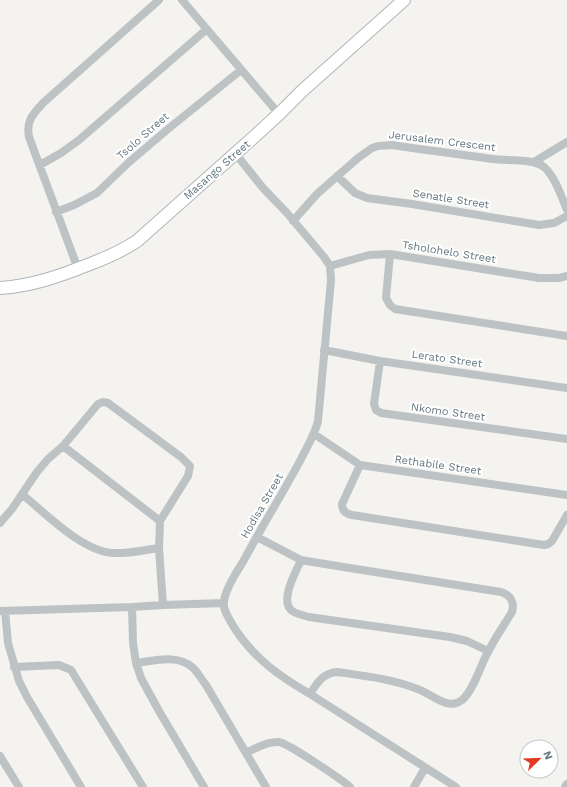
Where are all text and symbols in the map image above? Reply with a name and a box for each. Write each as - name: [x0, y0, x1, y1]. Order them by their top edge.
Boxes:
- street label: Tsolo Street: [114, 110, 172, 162]
- street label: Jerusalem Crescent: [388, 128, 497, 154]
- street label: Masango Street: [181, 137, 253, 202]
- street label: Senatle Street: [412, 187, 491, 212]
- street label: Tsholohelo Street: [401, 238, 497, 266]
- street label: Lerato Street: [411, 348, 484, 370]
- street label: Nkomo Street: [410, 400, 486, 424]
- street label: Rethabile Street: [394, 452, 483, 478]
- street label: Hodisa Street: [238, 471, 286, 541]
- north arrow: [519, 739, 559, 779]
- text: N: [540, 749, 555, 762]

